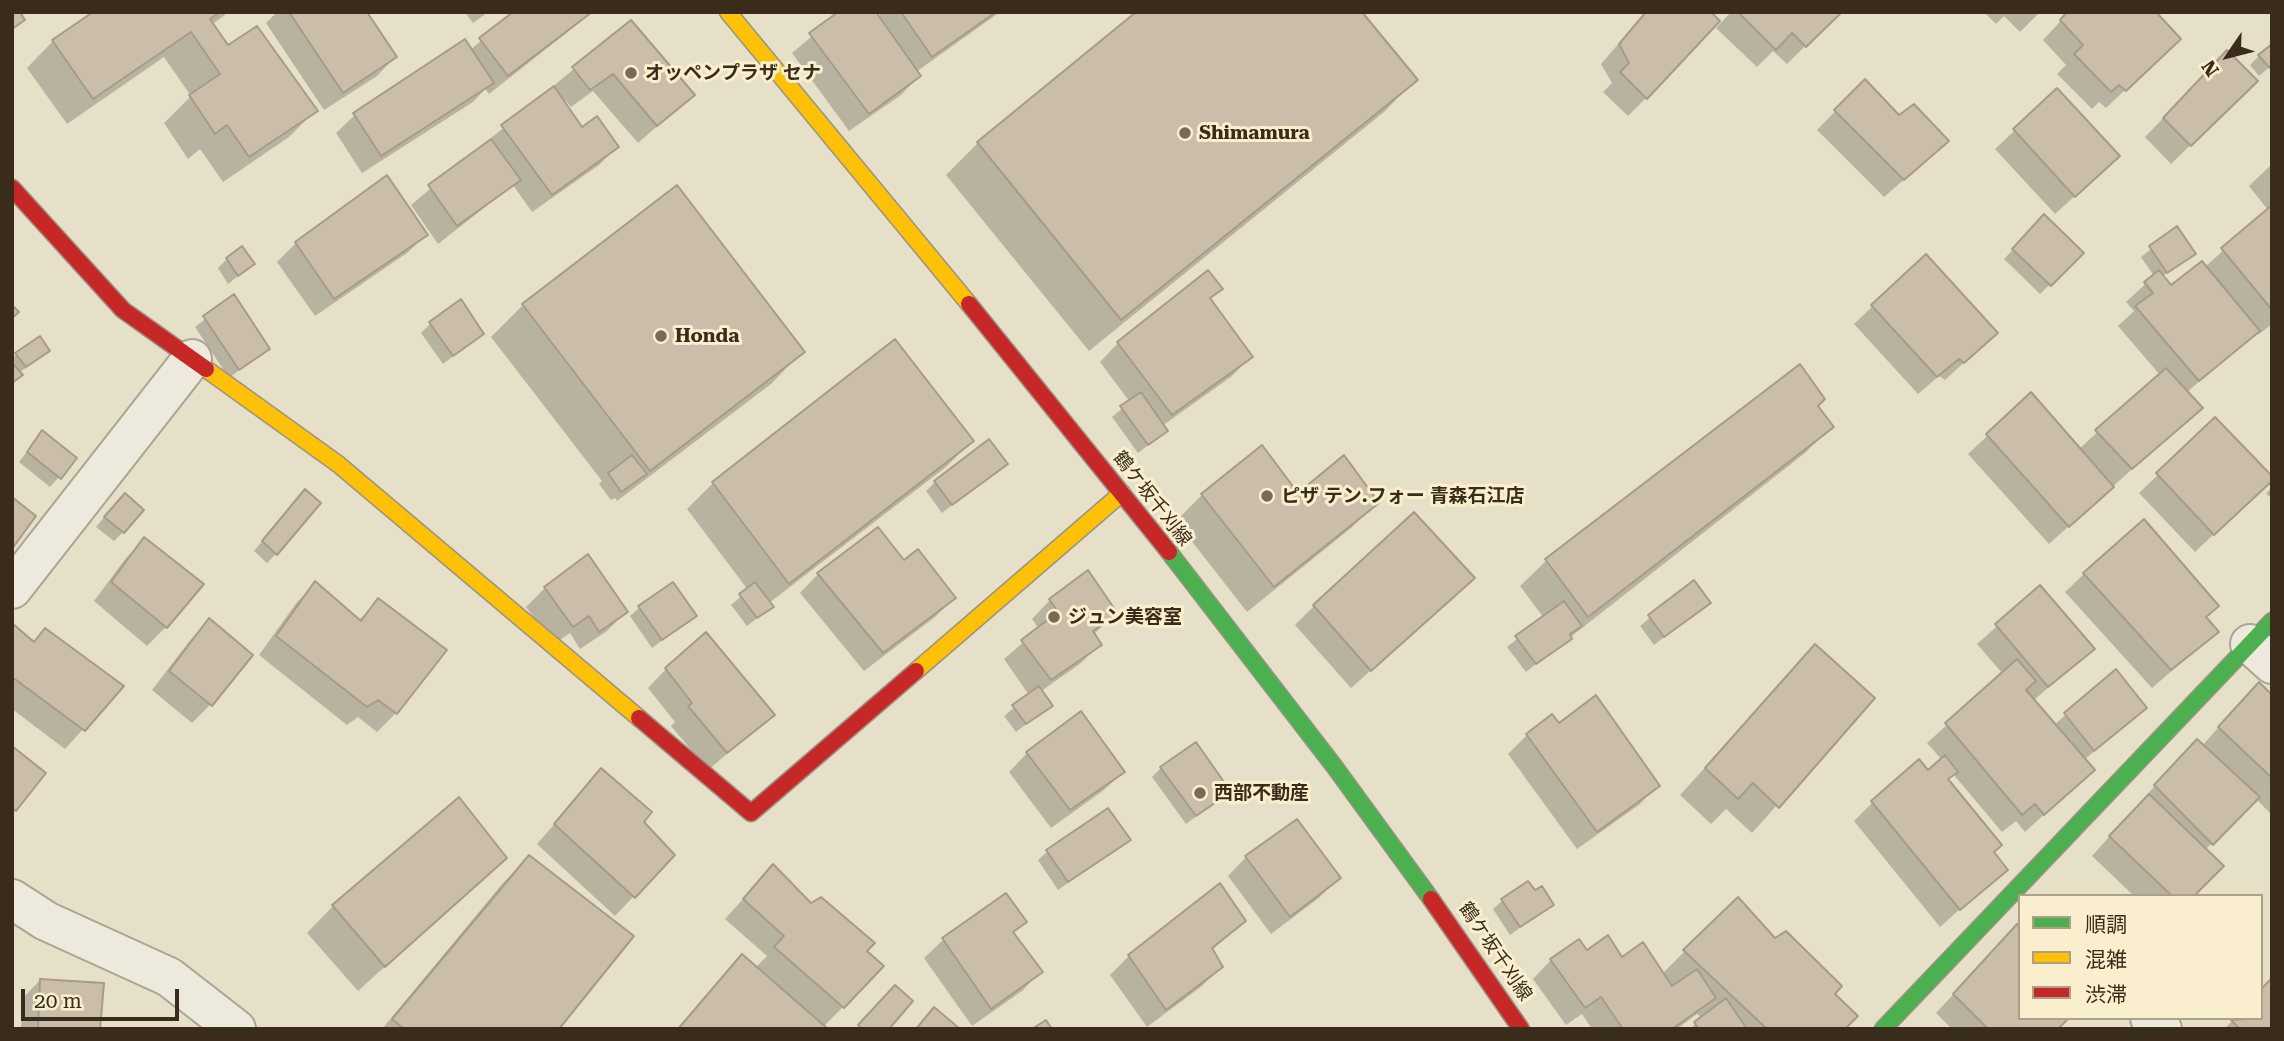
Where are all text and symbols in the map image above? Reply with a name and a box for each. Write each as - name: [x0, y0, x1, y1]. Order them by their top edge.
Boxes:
- north arrow: [2193, 21, 2263, 91]
- text: N: [2197, 56, 2224, 81]
- place label: オッペンプラザ セナ: [645, 62, 821, 84]
- marker: オッペンプラザ セナ: [623, 65, 639, 81]
- place label: Shimamura: [1199, 122, 1310, 144]
- marker: Shimamura: [1177, 125, 1193, 141]
- place label: Honda: [675, 325, 739, 347]
- marker: Honda: [653, 328, 669, 344]
- street label: 鶴ケ坂千刈線: [1108, 447, 1196, 551]
- place label: ピザ テン.フォー 青森石江店: [1281, 485, 1525, 507]
- marker: ピザ テン.フォー 青森石江店: [1259, 488, 1275, 504]
- place label: ジュン美容室: [1068, 606, 1182, 628]
- marker: ジュン美容室: [1046, 609, 1062, 625]
- place label: 西部不動産: [1214, 782, 1309, 804]
- marker: 西部不動産: [1192, 785, 1208, 801]
- legend: [2018, 894, 2263, 1020]
- street label: 鶴ケ坂千刈線: [1454, 898, 1536, 1006]
- text: 順調: [2085, 913, 2127, 937]
- text: 混雑: [2085, 948, 2127, 972]
- scale bar: [24, 974, 182, 1018]
- text: 渋滞: [2085, 983, 2127, 1007]
- text: 20 m: [34, 989, 82, 1013]

